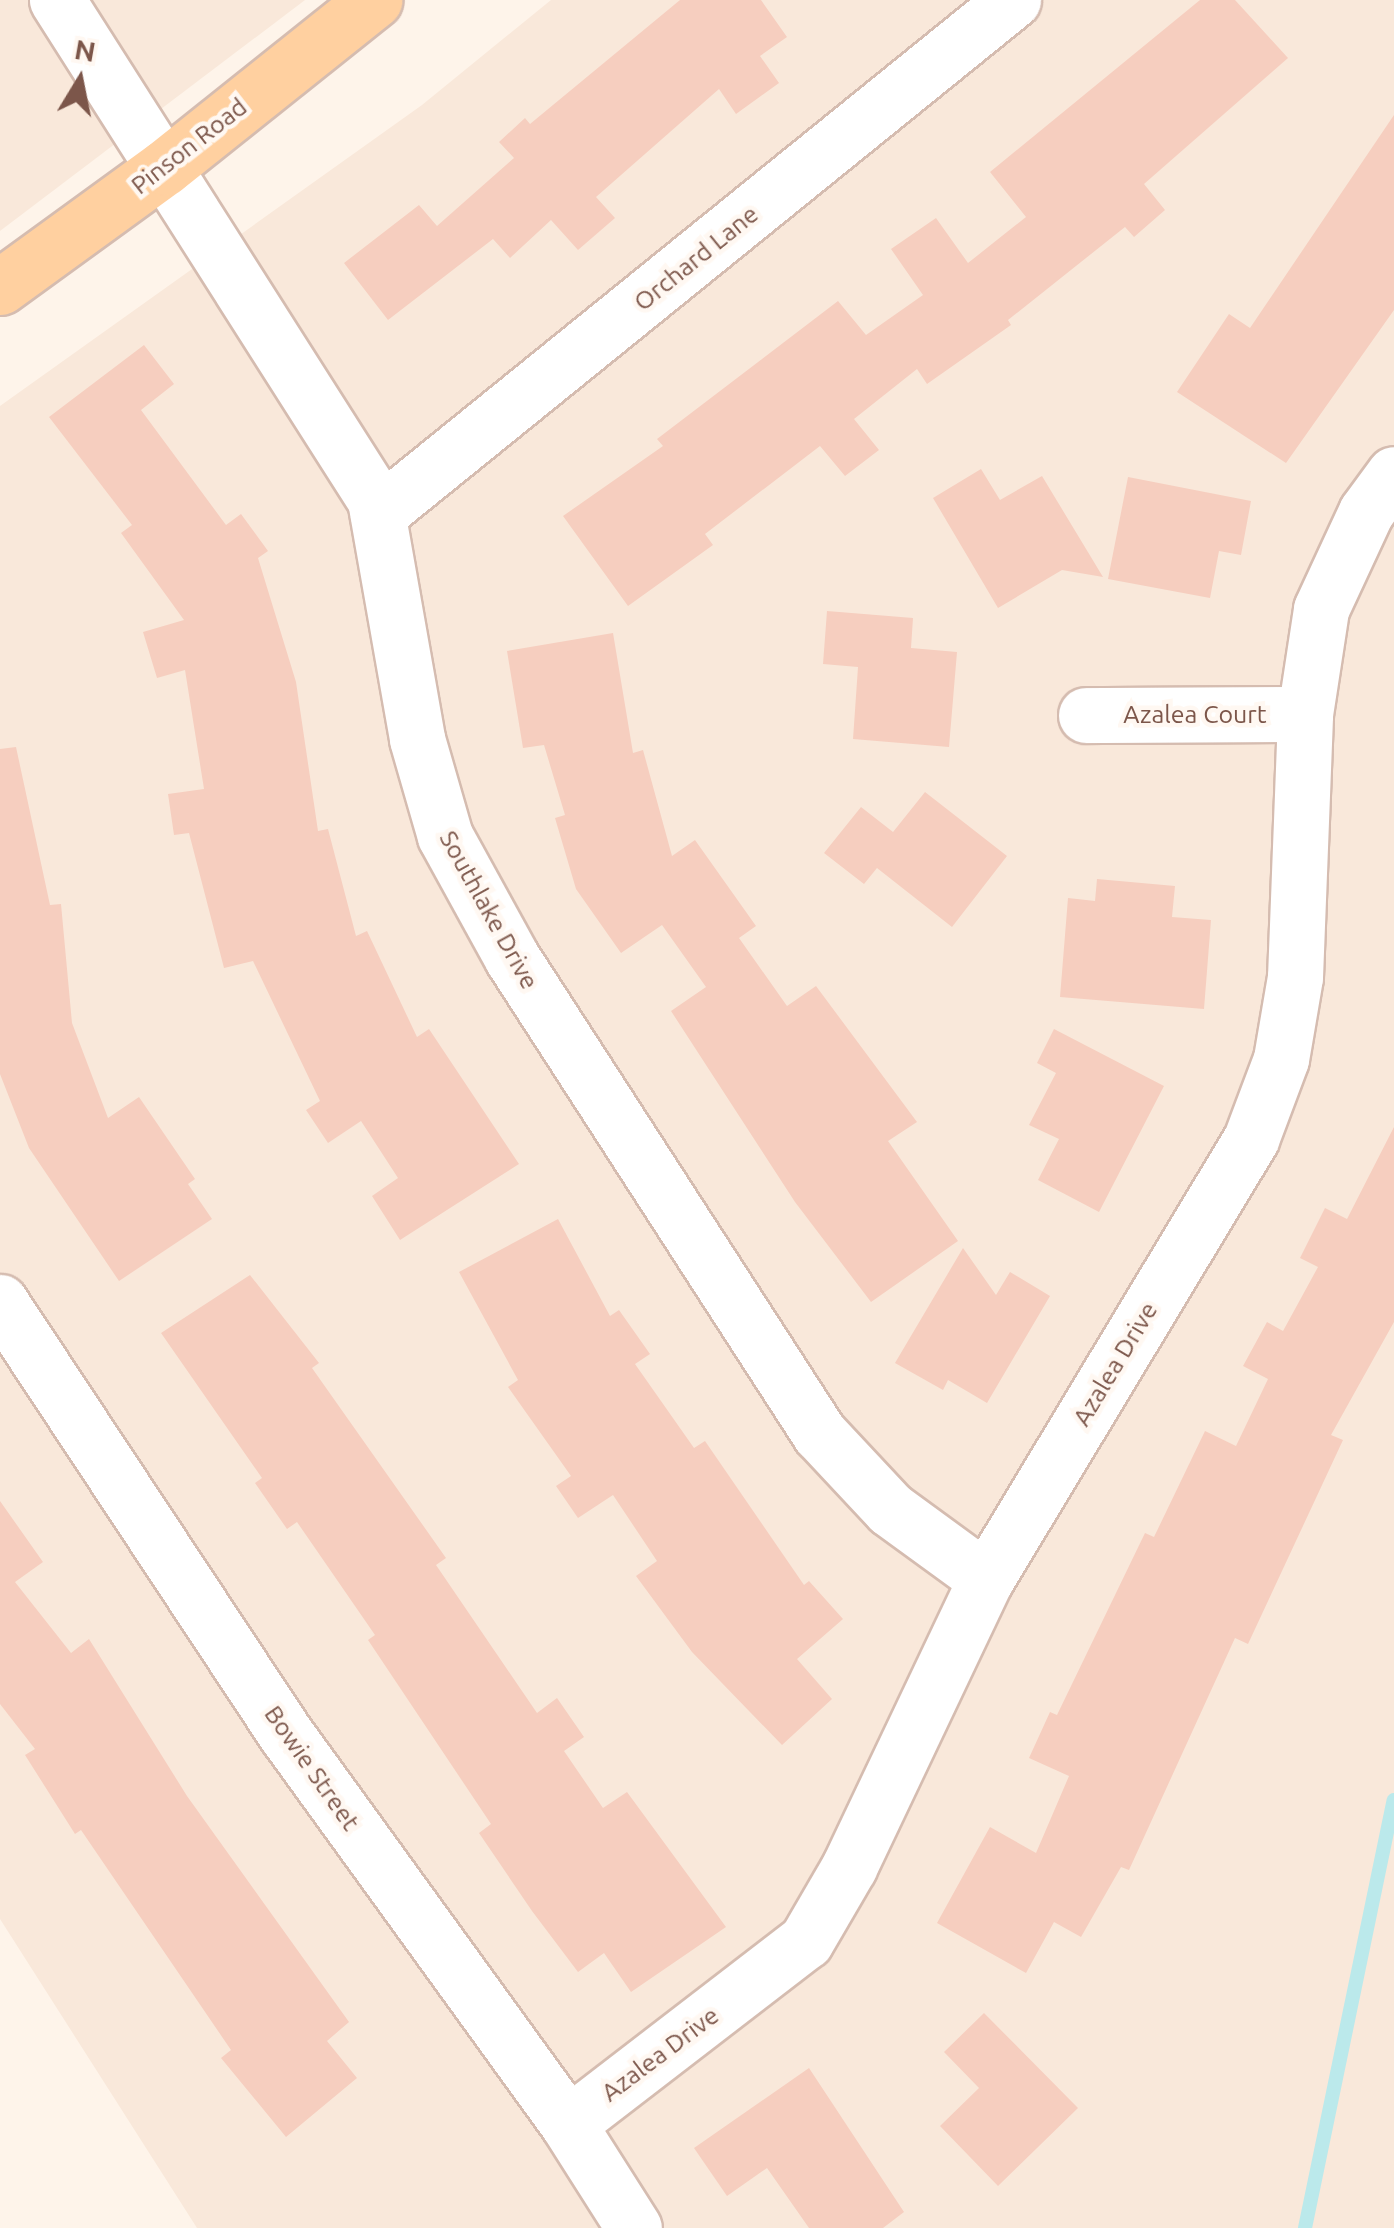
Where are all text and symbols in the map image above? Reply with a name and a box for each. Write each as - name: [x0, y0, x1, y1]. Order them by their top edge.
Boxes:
- north arrow: [30, 30, 130, 130]
- text: N: [72, 33, 98, 67]
- street label: Pinson Road: [125, 92, 253, 200]
- street label: Orchard Lane: [628, 199, 764, 317]
- street label: Azalea Court: [1123, 699, 1267, 729]
- street label: Southlake Drive: [433, 826, 545, 994]
- street label: Azalea Drive: [1066, 1297, 1164, 1431]
- street label: Bowie Street: [258, 1700, 366, 1836]
- street label: Azalea Drive: [595, 2000, 725, 2108]

